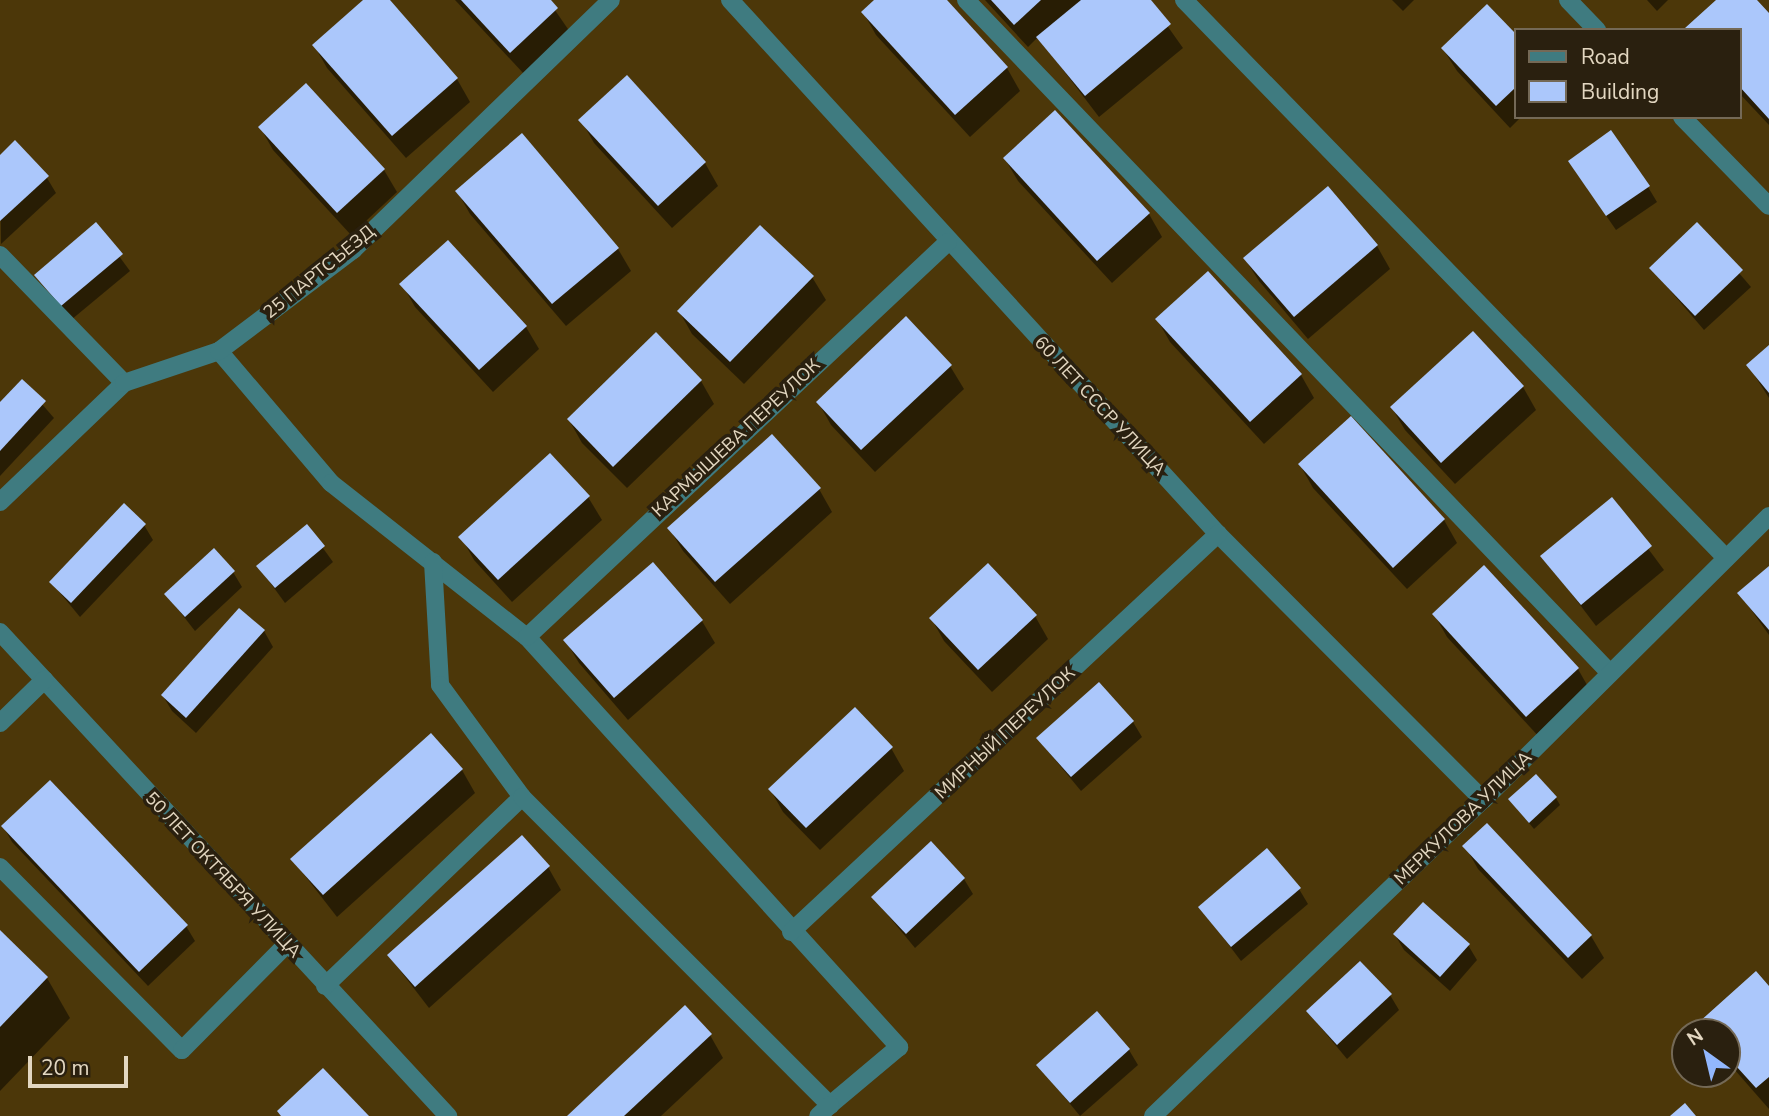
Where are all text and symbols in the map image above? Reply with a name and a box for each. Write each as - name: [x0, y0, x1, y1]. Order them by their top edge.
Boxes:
- legend: [1514, 28, 1741, 119]
- text: Road: [1581, 43, 1630, 71]
- text: Building: [1581, 78, 1659, 106]
- street label: 25 ПАРТСЪЕЗД: [259, 221, 379, 323]
- street label: 60 ЛЕТ СССР УЛИЦА: [1030, 332, 1170, 480]
- street label: КАРМЫШЕВА ПЕРЕУЛОК: [647, 354, 825, 522]
- street label: МИРНЫЙ ПЕРЕУЛОК: [931, 663, 1079, 803]
- street label: МЕРКУЛОВА УЛИЦА: [1390, 747, 1536, 889]
- street label: 50 ЛЕТ ОКТЯБРЯ УЛИЦА: [140, 788, 306, 962]
- north arrow: [1671, 1018, 1741, 1088]
- text: N: [1682, 1022, 1709, 1052]
- scale bar: [32, 1042, 131, 1086]
- text: 20 m: [41, 1054, 90, 1082]

